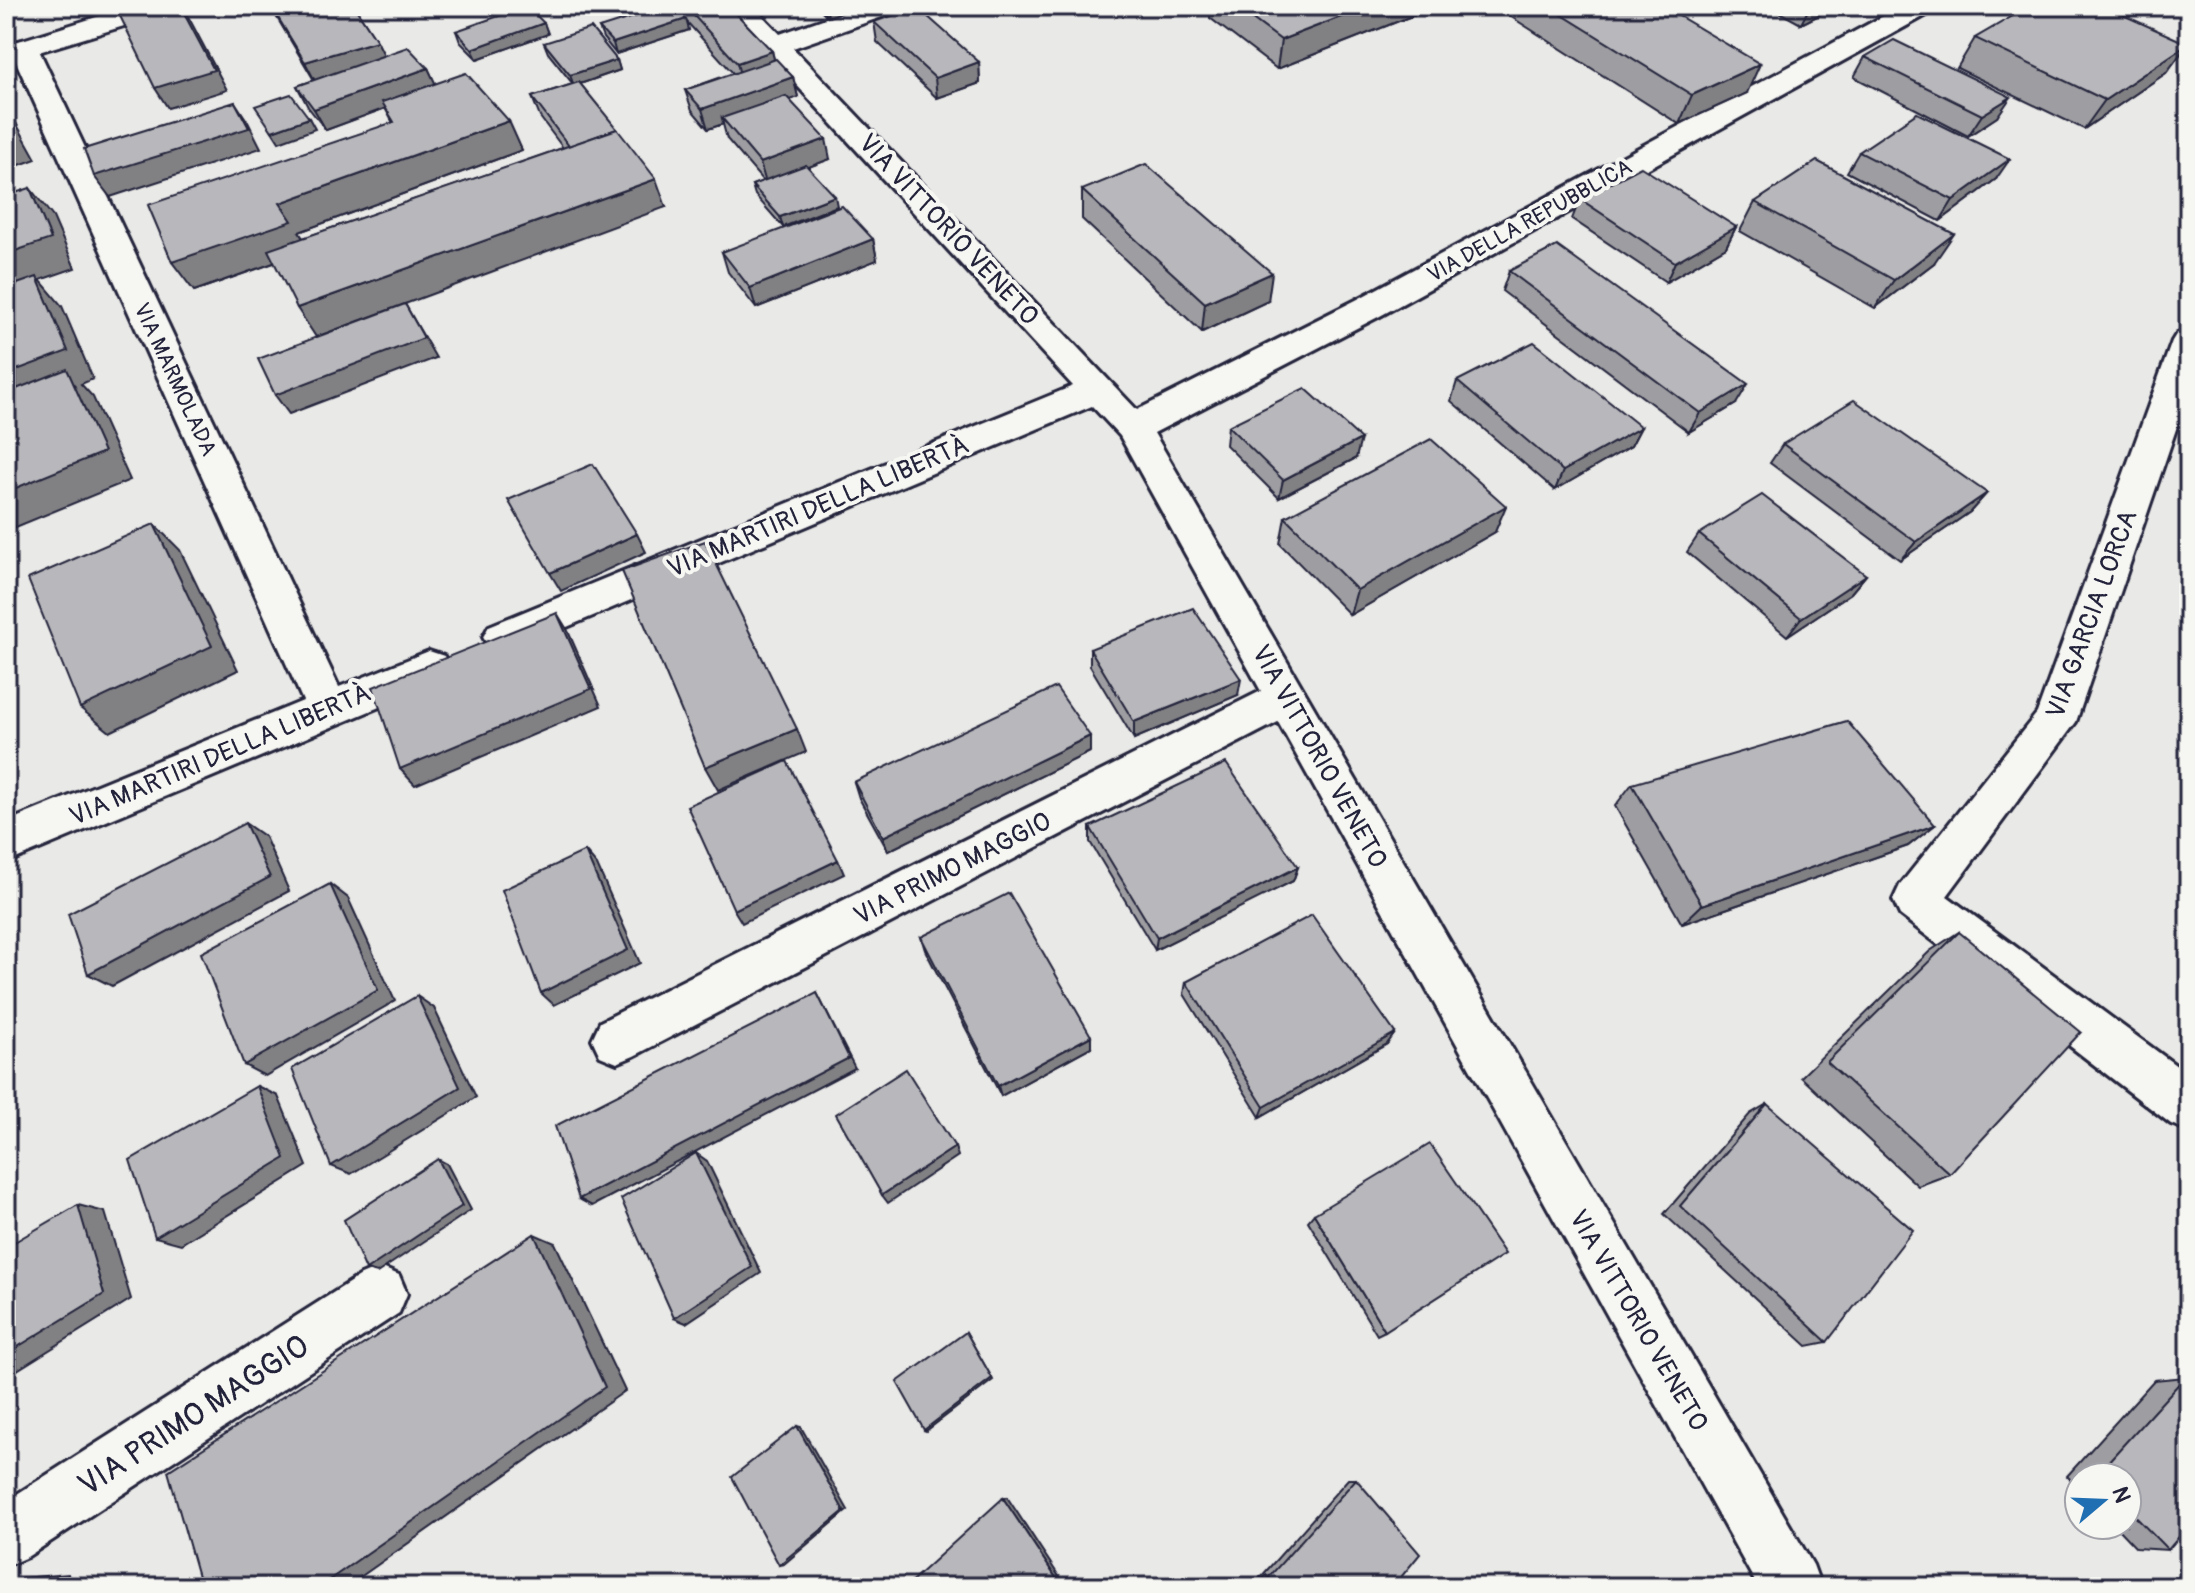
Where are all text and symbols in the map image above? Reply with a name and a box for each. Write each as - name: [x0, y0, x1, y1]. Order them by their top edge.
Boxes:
- street label: VIA VITTORIO VENETO: [851, 127, 1045, 332]
- street label: VIA DELLA REPUBBLICA: [1422, 153, 1637, 289]
- street label: VIA MARMOLADA: [127, 298, 223, 460]
- street label: VIA MARTIRI DELLA LIBERTÀ: [663, 429, 974, 585]
- street label: VIA GARCIA LORCA: [2039, 506, 2145, 723]
- street label: VIA VITTORIO VENETO: [1245, 639, 1394, 874]
- street label: VIA MARTIRI DELLA LIBERTÀ: [65, 677, 376, 833]
- street label: VIA PRIMO MAGGIO: [849, 805, 1056, 932]
- street label: VIA VITTORIO VENETO: [1562, 1204, 1714, 1437]
- street label: VIA PRIMO MAGGIO: [71, 1326, 316, 1505]
- north arrow: [2063, 1461, 2143, 1541]
- text: N: [2105, 1483, 2137, 1507]

